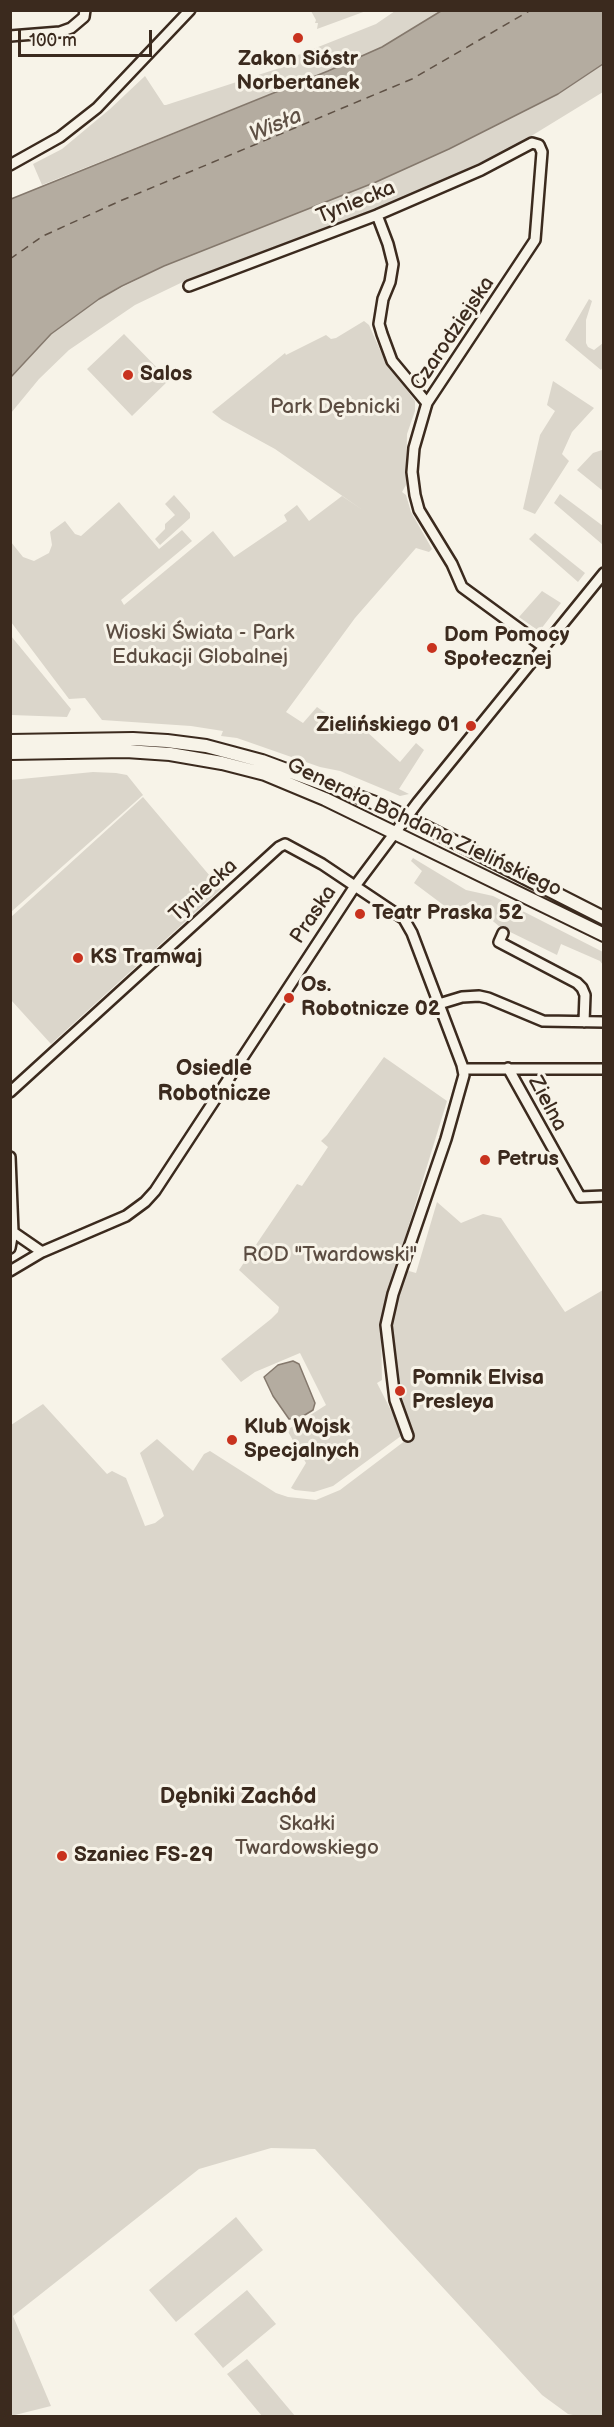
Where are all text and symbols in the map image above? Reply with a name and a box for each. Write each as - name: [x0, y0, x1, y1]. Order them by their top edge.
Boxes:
- scale bar: [21, 18, 154, 56]
- text: 100 m: [29, 30, 77, 51]
- marker: Zakon Sióstr Norbertanek: [291, 31, 305, 45]
- place label: Zakon Sióstr Norbertanek: [237, 47, 359, 97]
- water label: Wisła: [246, 103, 306, 149]
- street label: Tyniecka: [313, 176, 399, 230]
- street label: Czarodziejska: [406, 272, 500, 396]
- place label: Salos: [140, 362, 192, 388]
- marker: Salos: [121, 368, 135, 382]
- park label: Park Dębnicki: [270, 395, 400, 421]
- park label: Wioski Świata - Park Edukacji Globalnej: [106, 621, 294, 671]
- place label: Dom Pomocy Społecznej: [444, 623, 569, 673]
- marker: Dom Pomocy Społecznej: [425, 641, 439, 655]
- place label: Zielińskiego 01: [316, 713, 459, 739]
- marker: Zielińskiego 01: [464, 719, 478, 733]
- street label: Generała Bohdana Zielińskiego: [283, 753, 565, 903]
- street label: Tyniecka: [165, 854, 243, 928]
- street label: Praska: [286, 881, 342, 949]
- place label: Teatr Praska 52: [372, 901, 523, 927]
- marker: Teatr Praska 52: [353, 907, 367, 921]
- place label: KS Tramwaj: [90, 945, 202, 971]
- marker: KS Tramwaj: [71, 951, 85, 965]
- place label: Os. Robotnicze 02: [301, 973, 440, 1023]
- marker: Os. Robotnicze 02: [282, 991, 296, 1005]
- district label: Osiedle Robotnicze: [157, 1056, 271, 1108]
- street label: Zielna: [522, 1072, 572, 1136]
- place label: Petrus: [497, 1147, 559, 1173]
- marker: Petrus: [478, 1153, 492, 1167]
- park label: ROD "Twardowski": [243, 1243, 417, 1269]
- place label: Pomnik Elvisa Presleya: [412, 1366, 544, 1416]
- marker: Pomnik Elvisa Presleya: [393, 1384, 407, 1398]
- place label: Klub Wojsk Specjalnych: [244, 1415, 359, 1465]
- marker: Klub Wojsk Specjalnych: [225, 1433, 239, 1447]
- district label: Dębniki Zachód: [160, 1784, 316, 1810]
- park label: Skałki Twardowskiego: [235, 1812, 379, 1862]
- place label: Szaniec FS-29: [74, 1843, 214, 1869]
- marker: Szaniec FS-29: [55, 1849, 69, 1863]

